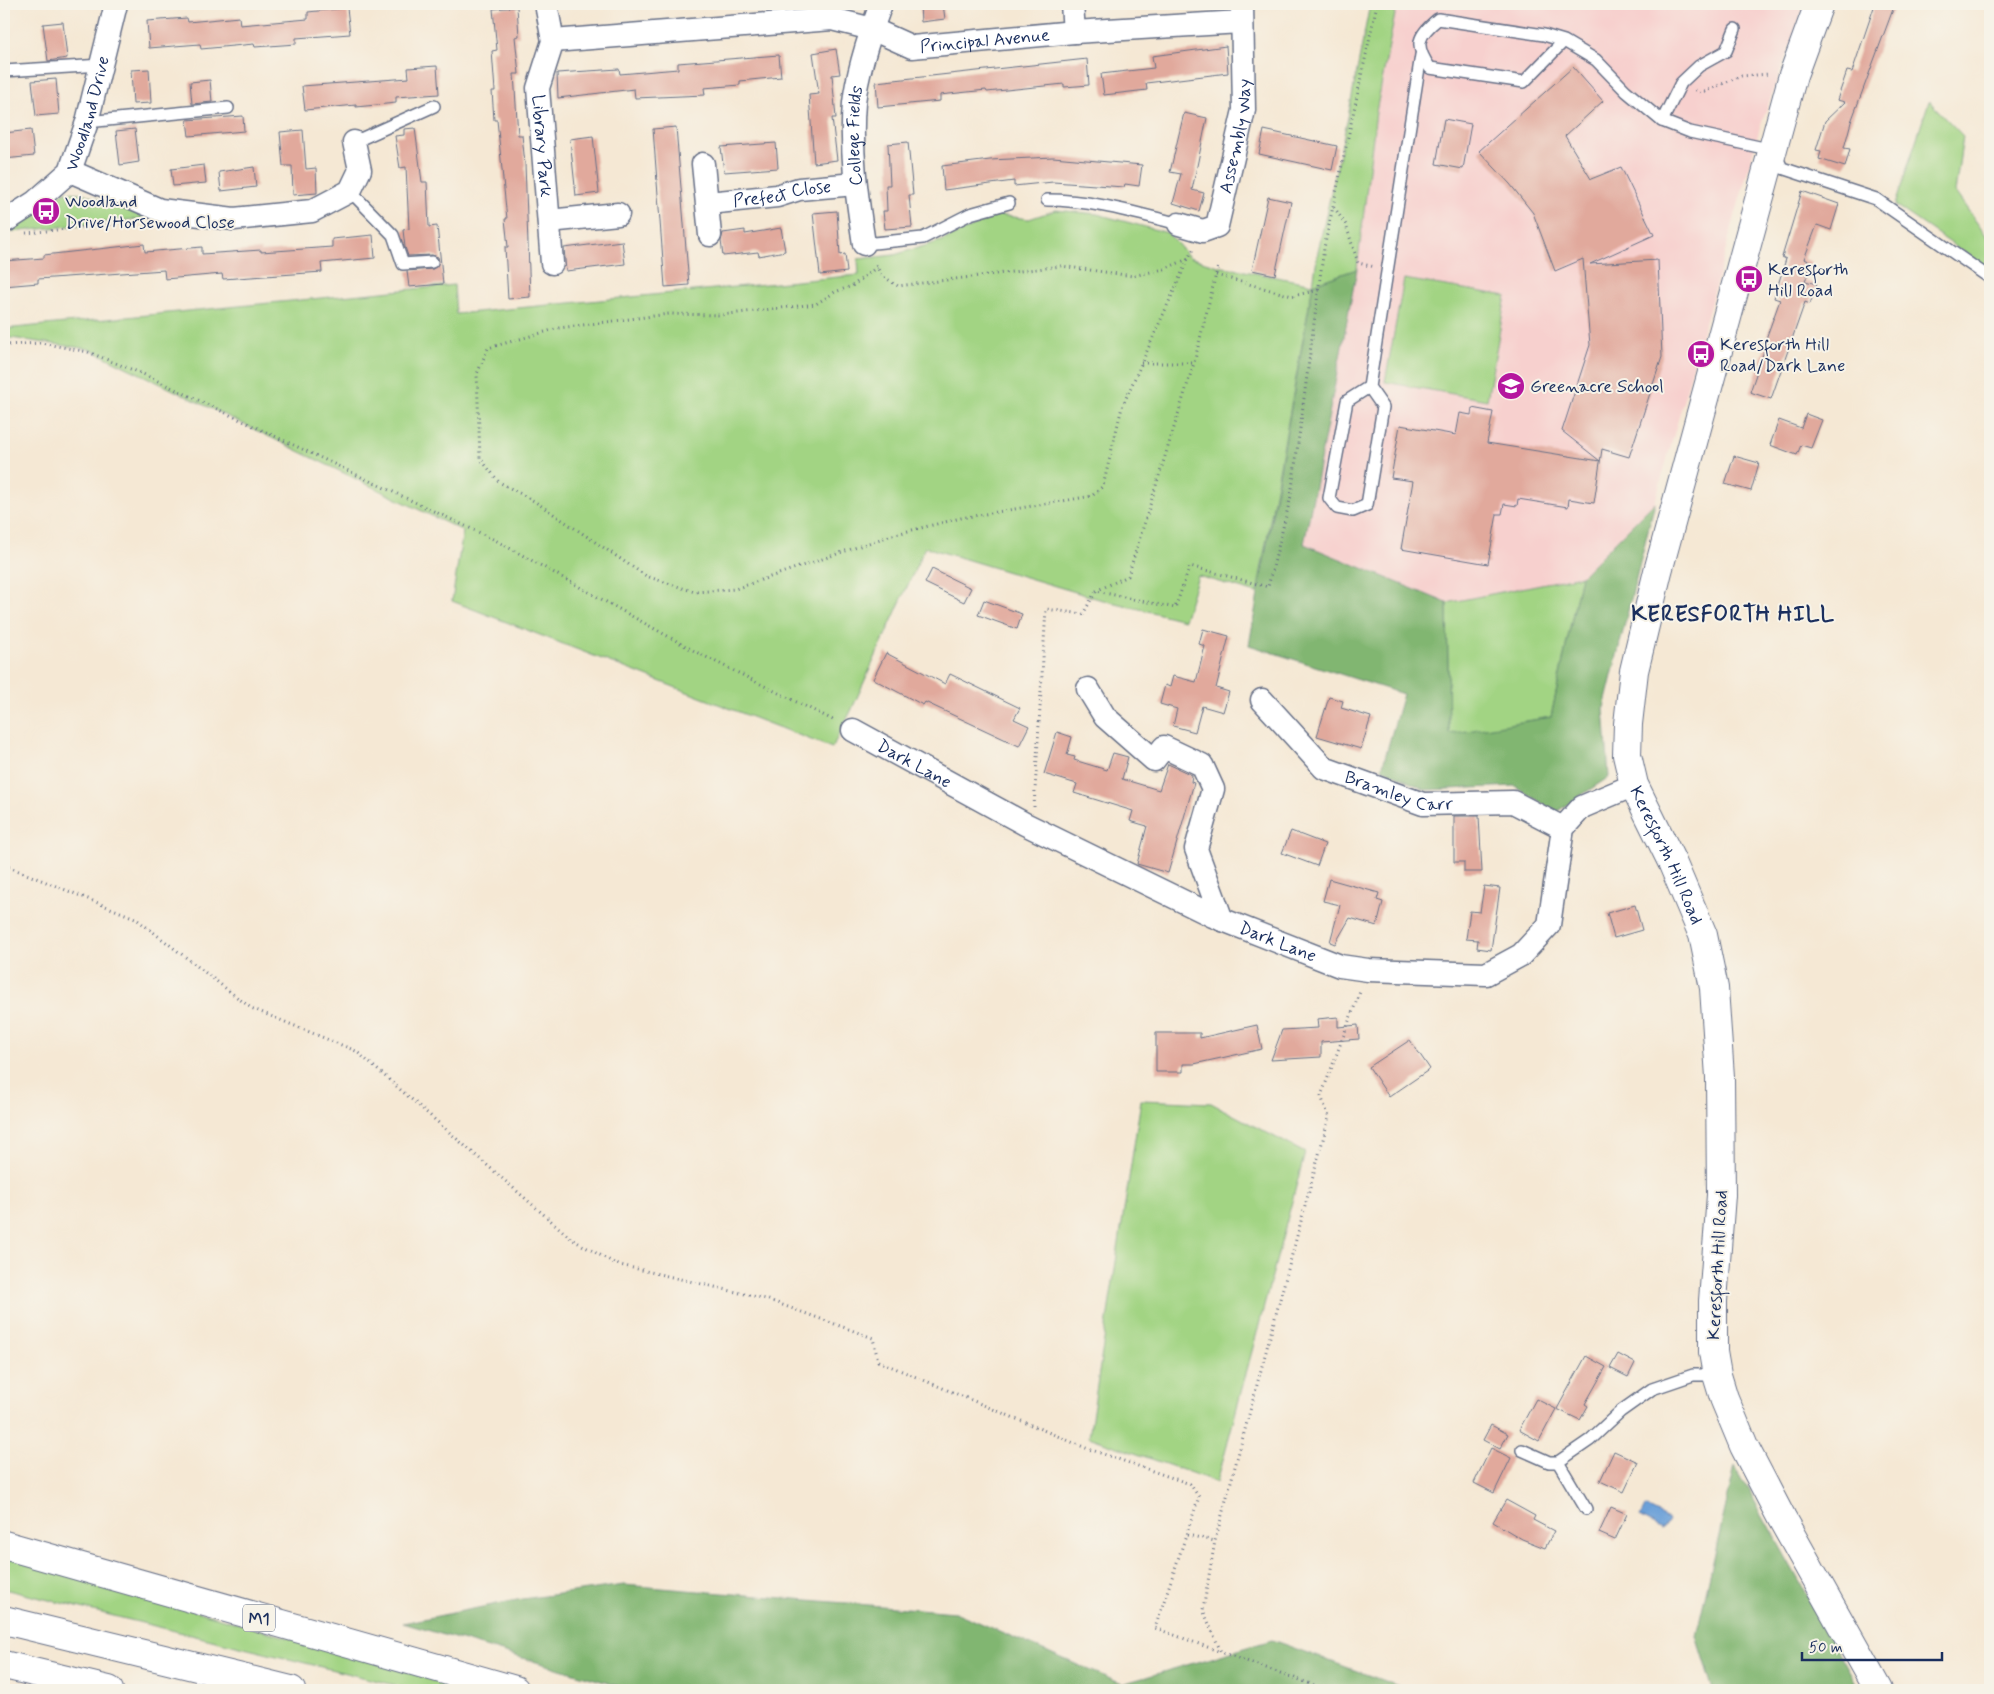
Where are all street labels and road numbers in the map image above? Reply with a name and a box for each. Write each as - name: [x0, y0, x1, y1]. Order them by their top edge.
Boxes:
- street label: Principal Avenue: [919, 23, 1051, 59]
- street label: Woodland Drive: [60, 54, 116, 174]
- street label: Assembly Way: [1214, 78, 1257, 196]
- street label: College Fields: [842, 84, 869, 187]
- street label: Library Park: [526, 94, 558, 198]
- street label: Prefect Close: [732, 175, 832, 213]
- street label: Dark Lane: [872, 734, 955, 795]
- street label: Bramley Carr: [1341, 765, 1454, 818]
- street label: Keresforth Hill Road: [1623, 782, 1708, 928]
- street label: Dark Lane: [1235, 916, 1320, 969]
- street label: Keresforth Hill Road: [1702, 1190, 1736, 1341]
- road number: M1: [243, 1605, 275, 1632]

